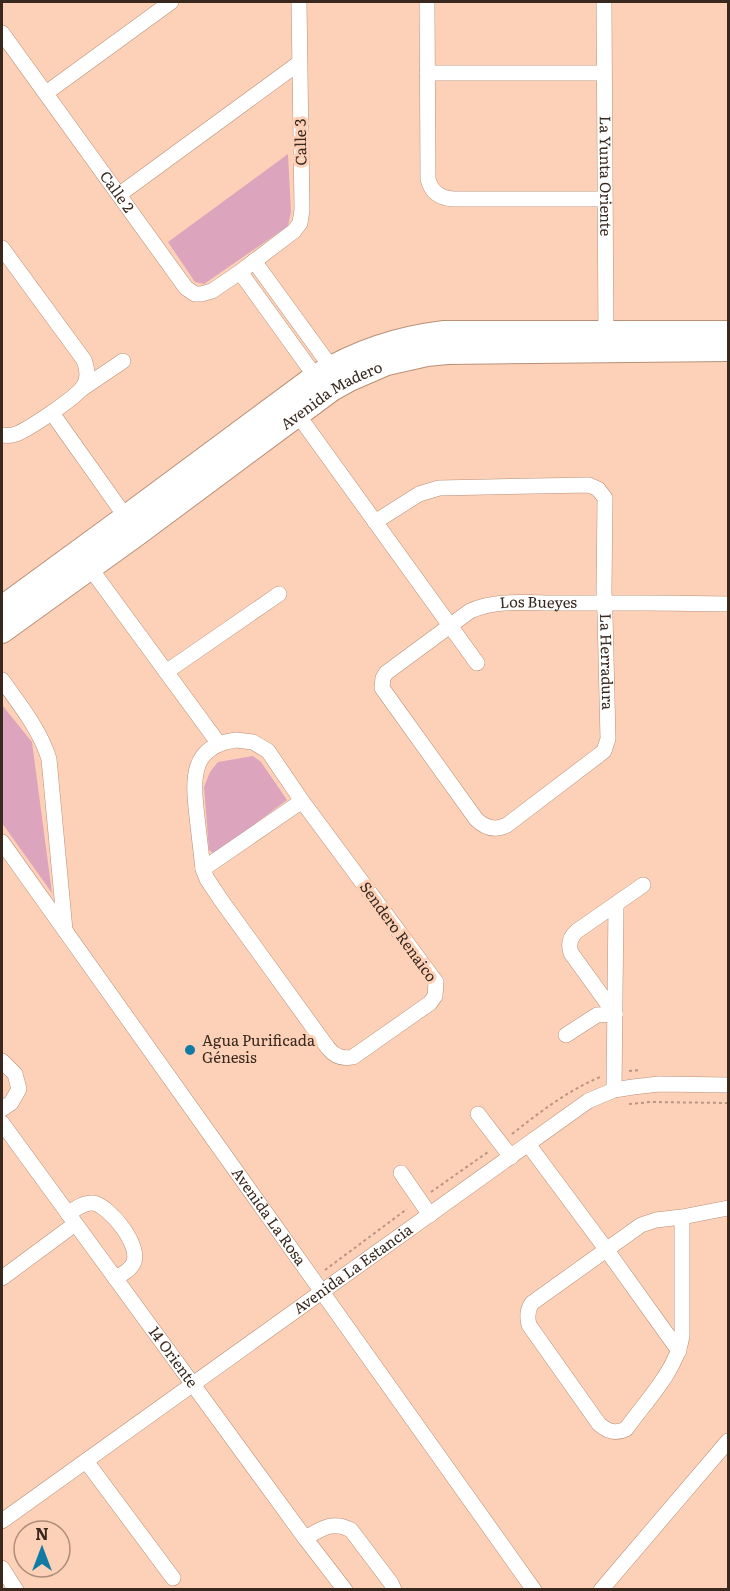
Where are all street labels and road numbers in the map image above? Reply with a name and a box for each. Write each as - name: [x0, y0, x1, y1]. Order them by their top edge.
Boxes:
- street label: La Yunta Oriente: [595, 116, 618, 237]
- street label: Calle 3: [288, 118, 311, 166]
- street label: Calle 2: [95, 165, 141, 217]
- street label: Avenida Madero: [275, 354, 386, 435]
- street label: Los Bueyes: [499, 589, 577, 613]
- street label: La Herradura: [595, 613, 620, 711]
- street label: Sendero Renaico: [355, 876, 444, 986]
- street label: Avenida La Rosa: [227, 1162, 313, 1271]
- street label: Avenida La Estancia: [288, 1217, 417, 1319]
- street label: 14 Oriente: [144, 1321, 205, 1392]

